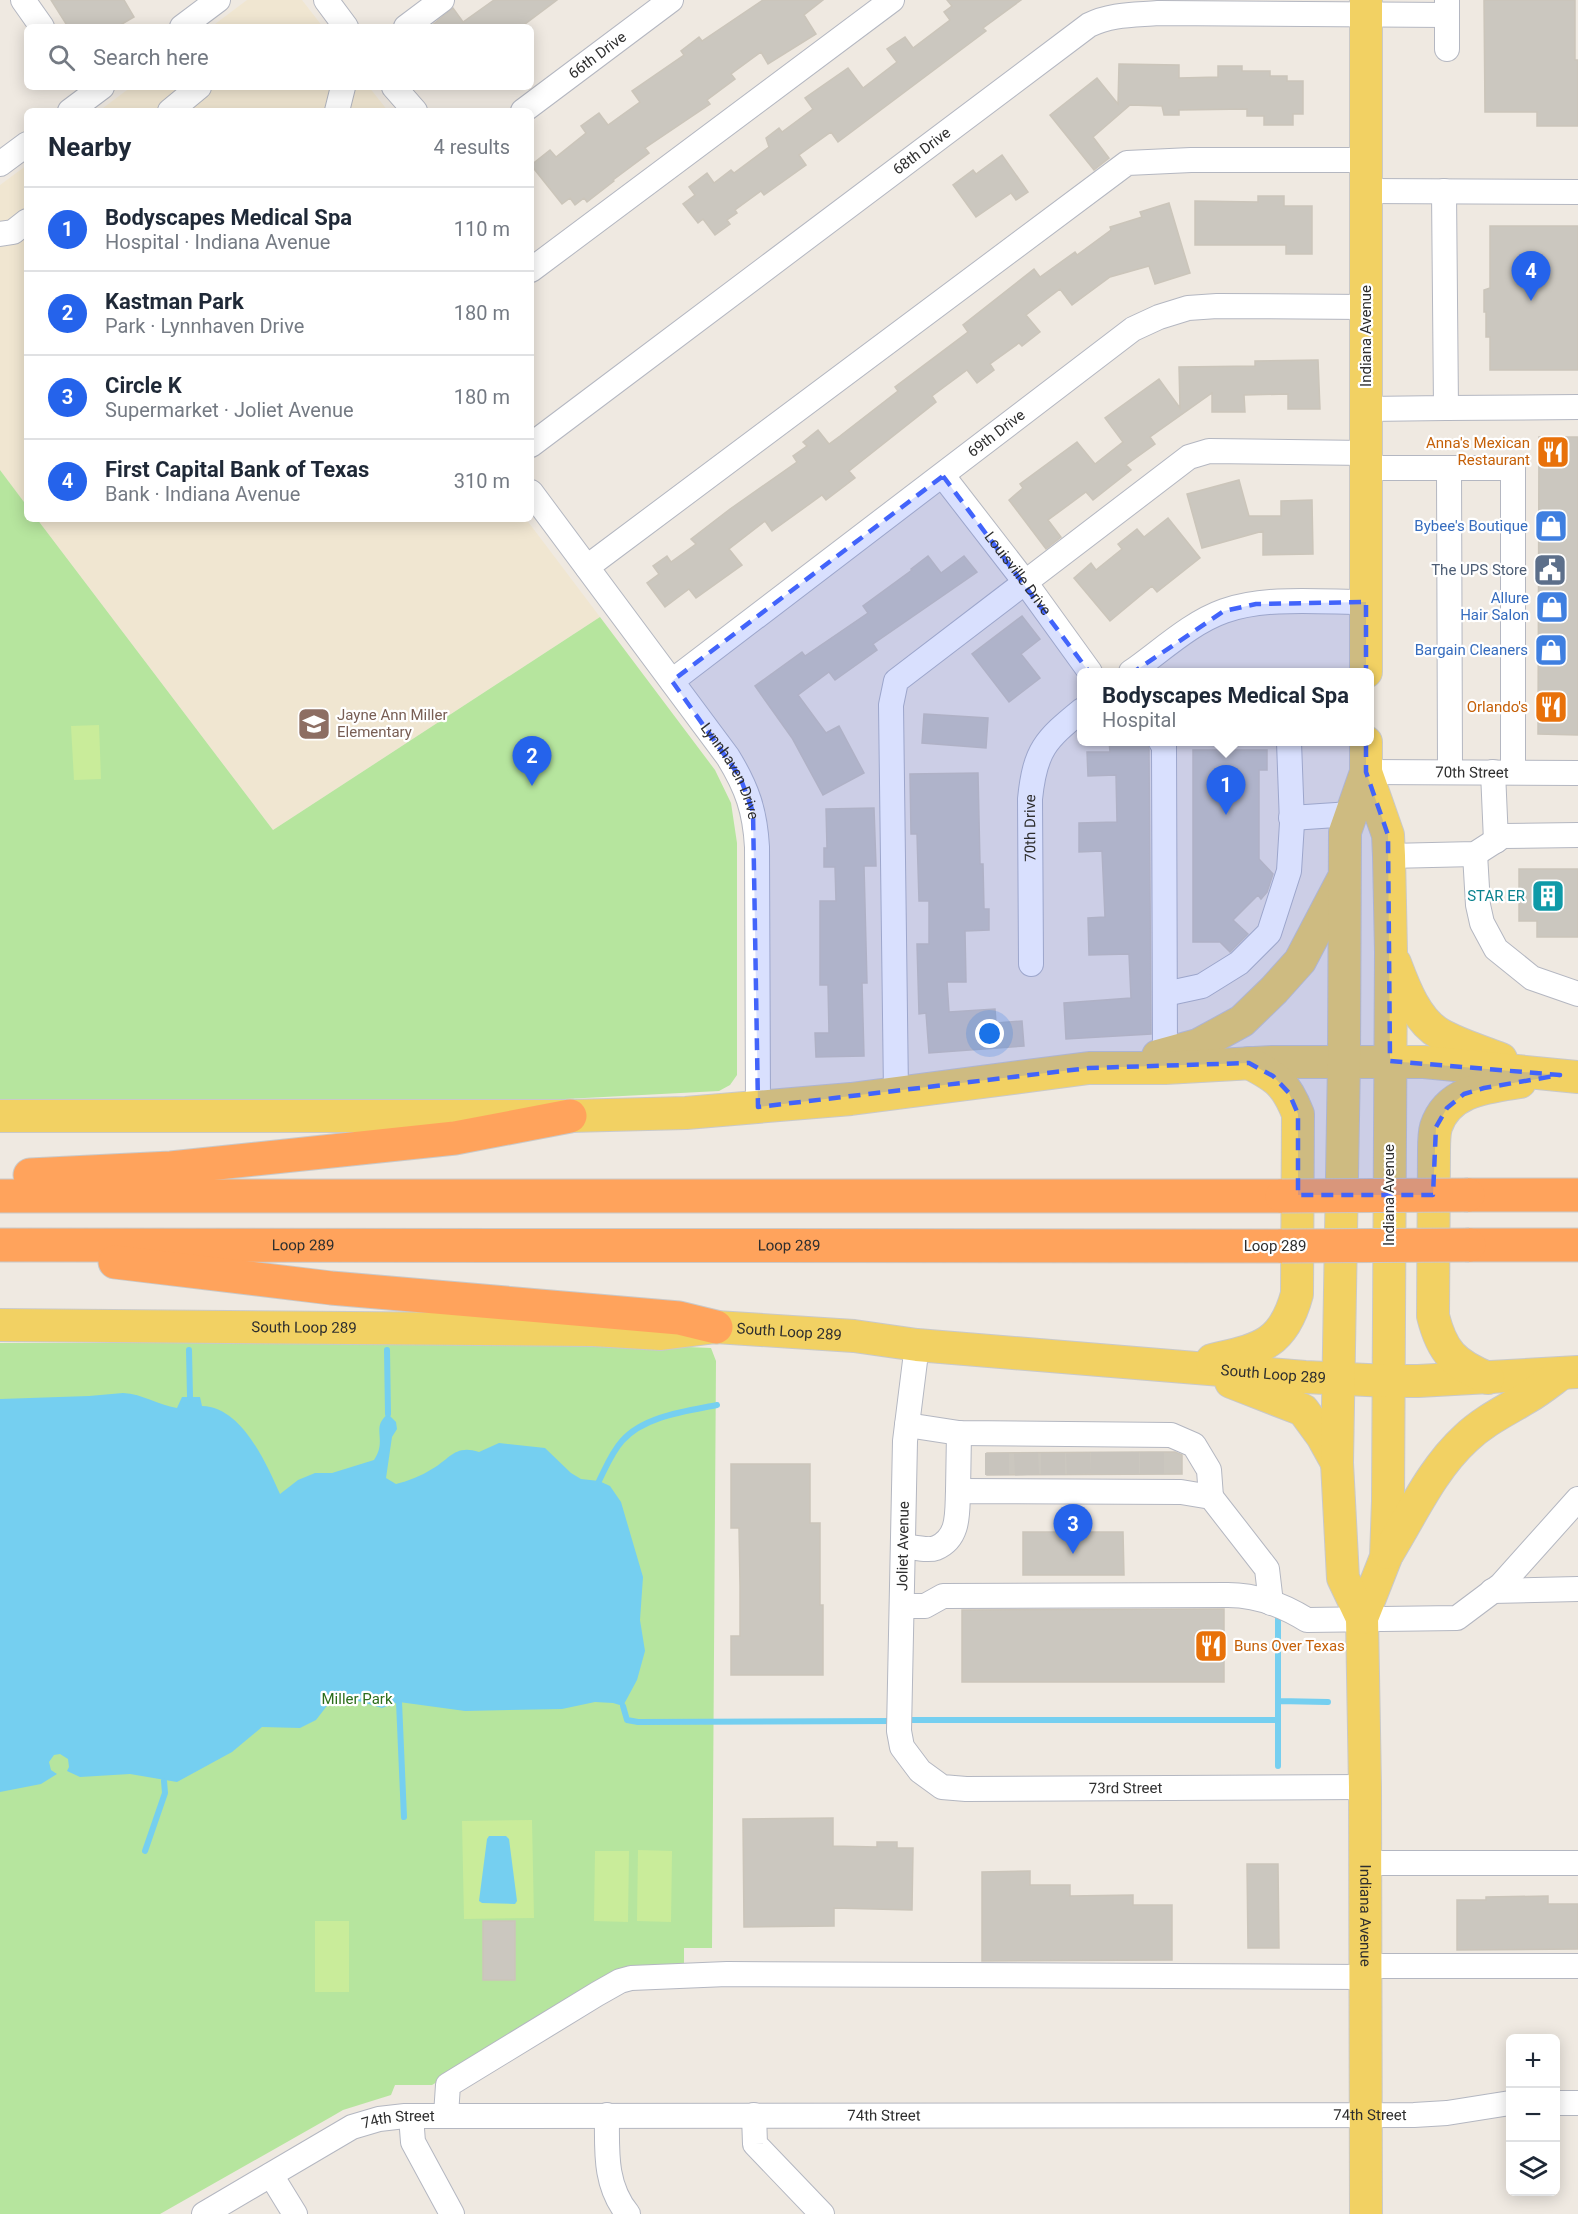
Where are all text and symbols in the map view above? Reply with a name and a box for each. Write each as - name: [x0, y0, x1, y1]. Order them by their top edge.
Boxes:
- search box: [24, 24, 534, 90]
- street label: 66th Drive: [565, 28, 630, 83]
- icon: search: [45, 41, 78, 74]
- text: Search here: [93, 45, 209, 70]
- street label: 68th Drive: [889, 123, 954, 178]
- text: Nearby: [48, 132, 131, 162]
- text: 4 results: [434, 135, 510, 159]
- text: Bodyscapes Medical Spa: [105, 205, 352, 230]
- text: 1: [62, 217, 73, 241]
- text: 110 m: [454, 217, 510, 241]
- text: Hospital · Indiana Avenue: [105, 230, 330, 254]
- pin: 4: [1512, 252, 1550, 301]
- street label: Indiana Avenue: [1357, 285, 1375, 387]
- text: Kastman Park: [105, 289, 244, 314]
- text: 2: [62, 301, 73, 325]
- text: 180 m: [454, 301, 510, 325]
- text: Park · Lynnhaven Drive: [105, 314, 304, 338]
- text: Circle K: [105, 373, 182, 398]
- text: 3: [62, 385, 73, 409]
- text: 180 m: [454, 385, 510, 409]
- text: Supermarket · Joliet Avenue: [105, 398, 354, 422]
- street label: 69th Drive: [964, 406, 1029, 461]
- place label: Anna's Mexican Restaurant: [1426, 434, 1530, 469]
- restaurant icon: Anna's Mexican Restaurant: [1535, 434, 1571, 470]
- text: First Capital Bank of Texas: [105, 457, 369, 482]
- text: 4: [62, 469, 73, 493]
- text: 310 m: [454, 469, 510, 493]
- text: Bank · Indiana Avenue: [105, 482, 300, 506]
- shop icon: Bybee's Boutique: [1533, 508, 1569, 544]
- place label: Bybee's Boutique: [1414, 517, 1528, 535]
- street label: Louisville Drive: [981, 528, 1055, 619]
- public building icon: The UPS Store: [1532, 552, 1568, 588]
- place label: The UPS Store: [1431, 561, 1527, 579]
- place label: Allure Hair Salon: [1460, 589, 1529, 624]
- shop icon: Allure Hair Salon: [1534, 589, 1570, 625]
- shop icon: Bargain Cleaners: [1533, 632, 1569, 668]
- place label: Bargain Cleaners: [1415, 641, 1528, 659]
- popup: [1077, 668, 1374, 746]
- text: Bodyscapes Medical Spa: [1102, 683, 1349, 708]
- restaurant icon: Orlando's: [1533, 689, 1569, 725]
- place label: Orlando's: [1467, 698, 1528, 716]
- school or university icon: Jayne Ann Miller Elementary: [296, 706, 332, 742]
- place label: Jayne Ann Miller Elementary: [337, 706, 448, 741]
- text: Hospital: [1102, 708, 1176, 732]
- street label: Lynnhaven Drive: [697, 719, 763, 821]
- pin: 2: [512, 736, 552, 786]
- street label: 70th Street: [1435, 763, 1509, 782]
- pin: 1: [1206, 766, 1246, 815]
- street label: 70th Drive: [1021, 793, 1039, 862]
- building icon: STAR ER: [1530, 878, 1566, 914]
- place label: STAR ER: [1467, 887, 1525, 905]
- your location: [975, 1019, 1004, 1048]
- street label: Indiana Avenue: [1380, 1144, 1398, 1246]
- street label: Loop 289: [272, 1236, 334, 1254]
- street label: Loop 289: [758, 1237, 820, 1255]
- street label: Loop 289: [1244, 1237, 1306, 1255]
- street label: South Loop 289: [251, 1318, 357, 1337]
- street label: South Loop 289: [736, 1319, 842, 1344]
- street label: South Loop 289: [1220, 1361, 1326, 1387]
- street label: Joliet Avenue: [893, 1501, 913, 1591]
- pin: 3: [1054, 1504, 1092, 1554]
- restaurant icon: Buns Over Texas: [1193, 1628, 1229, 1664]
- place label: Buns Over Texas: [1234, 1637, 1345, 1655]
- park label: Miller Park: [321, 1690, 393, 1708]
- street label: 73rd Street: [1089, 1779, 1163, 1797]
- street label: Indiana Avenue: [1356, 1865, 1374, 1967]
- map controls: [1506, 2034, 1560, 2196]
- button: +: [1506, 2034, 1560, 2088]
- button: −: [1506, 2088, 1560, 2142]
- street label: 74th Street: [847, 2106, 921, 2125]
- street label: 74th Street: [1333, 2106, 1407, 2124]
- street label: 74th Street: [360, 2107, 435, 2133]
- button: layers: [1506, 2142, 1560, 2196]

